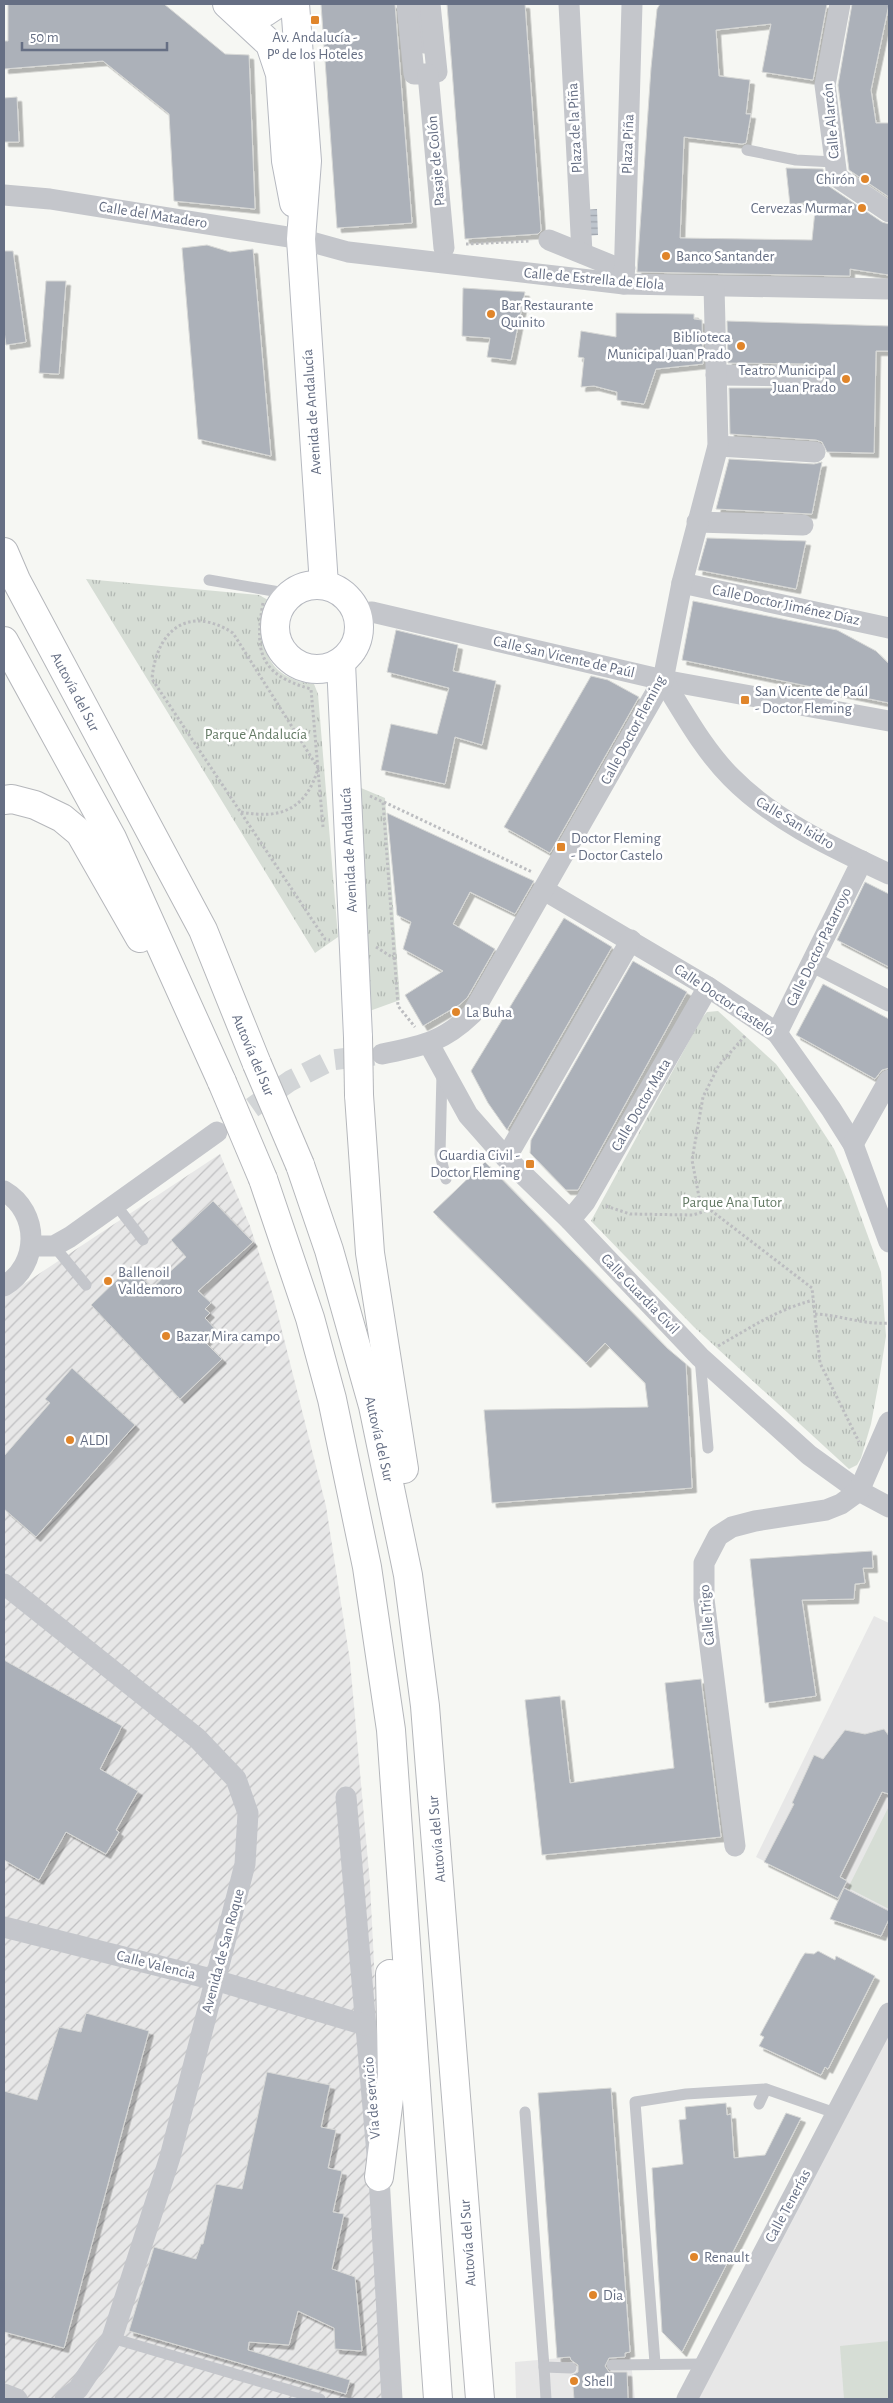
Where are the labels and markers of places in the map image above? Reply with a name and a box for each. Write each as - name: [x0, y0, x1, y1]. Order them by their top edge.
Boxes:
- marker: Av. Andalucía - Pº de los Hoteles: [309, 14, 321, 26]
- place label: Av. Andalucía - Pº de los Hoteles: [267, 30, 363, 62]
- place label: Chirón: [816, 172, 855, 187]
- marker: Chirón: [859, 173, 871, 185]
- place label: Cervezas Murmar: [751, 201, 852, 216]
- marker: Cervezas Murmar: [856, 202, 868, 214]
- place label: Banco Santander: [676, 249, 774, 264]
- marker: Banco Santander: [660, 250, 672, 262]
- place label: Bar Restaurante Quinito: [501, 298, 593, 330]
- marker: Bar Restaurante Quinito: [485, 308, 497, 320]
- place label: Biblioteca Municipal Juan Prado: [607, 330, 731, 362]
- marker: Biblioteca Municipal Juan Prado: [735, 340, 747, 352]
- place label: Teatro Municipal Juan Prado: [738, 363, 836, 395]
- marker: Teatro Municipal Juan Prado: [840, 373, 852, 385]
- place label: San Vicente de Paúl - Doctor Fleming: [755, 684, 868, 716]
- marker: San Vicente de Paúl - Doctor Fleming: [739, 694, 751, 706]
- place label: Doctor Fleming - Doctor Castelo: [571, 831, 663, 863]
- marker: Doctor Fleming - Doctor Castelo: [555, 841, 567, 853]
- place label: La Buha: [466, 1005, 512, 1020]
- marker: La Buha: [450, 1006, 462, 1018]
- place label: Guardia Civil - Doctor Fleming: [430, 1148, 521, 1180]
- marker: Guardia Civil - Doctor Fleming: [524, 1158, 536, 1170]
- place label: Ballenoil Valdemoro: [118, 1265, 182, 1297]
- marker: Ballenoil Valdemoro: [102, 1275, 114, 1287]
- place label: Bazar Mira campo: [176, 1329, 280, 1344]
- marker: Bazar Mira campo: [160, 1330, 172, 1342]
- place label: ALDI: [80, 1433, 109, 1448]
- marker: ALDI: [64, 1434, 76, 1446]
- place label: Renault: [704, 2250, 750, 2265]
- marker: Renault: [688, 2251, 700, 2263]
- place label: Dia: [603, 2288, 623, 2303]
- marker: Dia: [587, 2289, 599, 2301]
- place label: Shell: [584, 2374, 613, 2389]
- marker: Shell: [568, 2375, 580, 2387]

